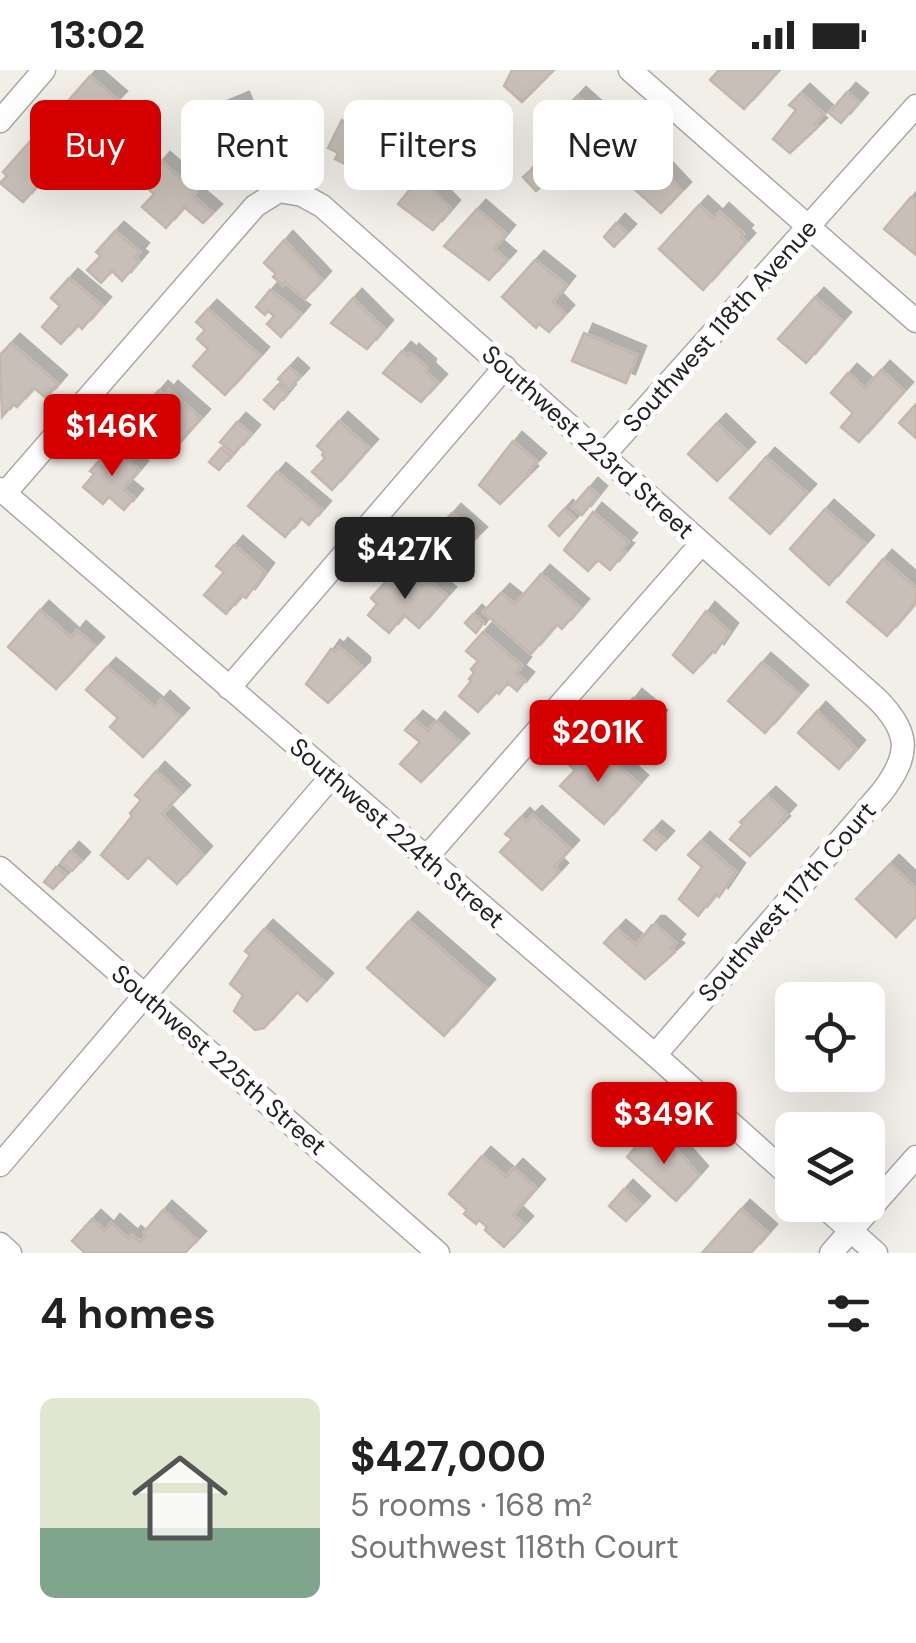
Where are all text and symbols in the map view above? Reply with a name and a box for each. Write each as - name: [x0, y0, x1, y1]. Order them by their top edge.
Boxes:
- text: 13:02: [50, 10, 145, 60]
- chip: Buy: [30, 100, 161, 190]
- chip: Rent: [181, 100, 324, 190]
- chip: Filters: [344, 100, 513, 190]
- chip: New: [533, 100, 673, 190]
- street label: Southwest 118th Avenue: [616, 213, 824, 439]
- street label: Southwest 223rd Street: [475, 338, 701, 546]
- pin: $146K: [42, 394, 182, 479]
- text: $146K: [66, 405, 158, 447]
- pin: $427K: [335, 517, 475, 602]
- text: $427K: [357, 528, 453, 570]
- pin: $201K: [528, 700, 668, 785]
- text: $201K: [552, 711, 644, 753]
- street label: Southwest 224th Street: [283, 731, 511, 935]
- street label: Southwest 117th Court: [691, 795, 883, 1009]
- street label: Southwest 225th Street: [104, 957, 334, 1163]
- map controls: [775, 982, 885, 1222]
- button: locate: [775, 982, 885, 1092]
- pin: $349K: [594, 1082, 734, 1167]
- text: $349K: [614, 1093, 714, 1135]
- button: layers: [775, 1112, 885, 1222]
- text: 4 homes: [40, 1286, 216, 1341]
- icon: filters: [821, 1286, 876, 1341]
- text: $427,000: [350, 1429, 546, 1484]
- icon: home: [120, 1438, 240, 1558]
- text: 5 rooms · 168 m²: [350, 1484, 592, 1526]
- text: Southwest 118th Court: [350, 1526, 679, 1568]

